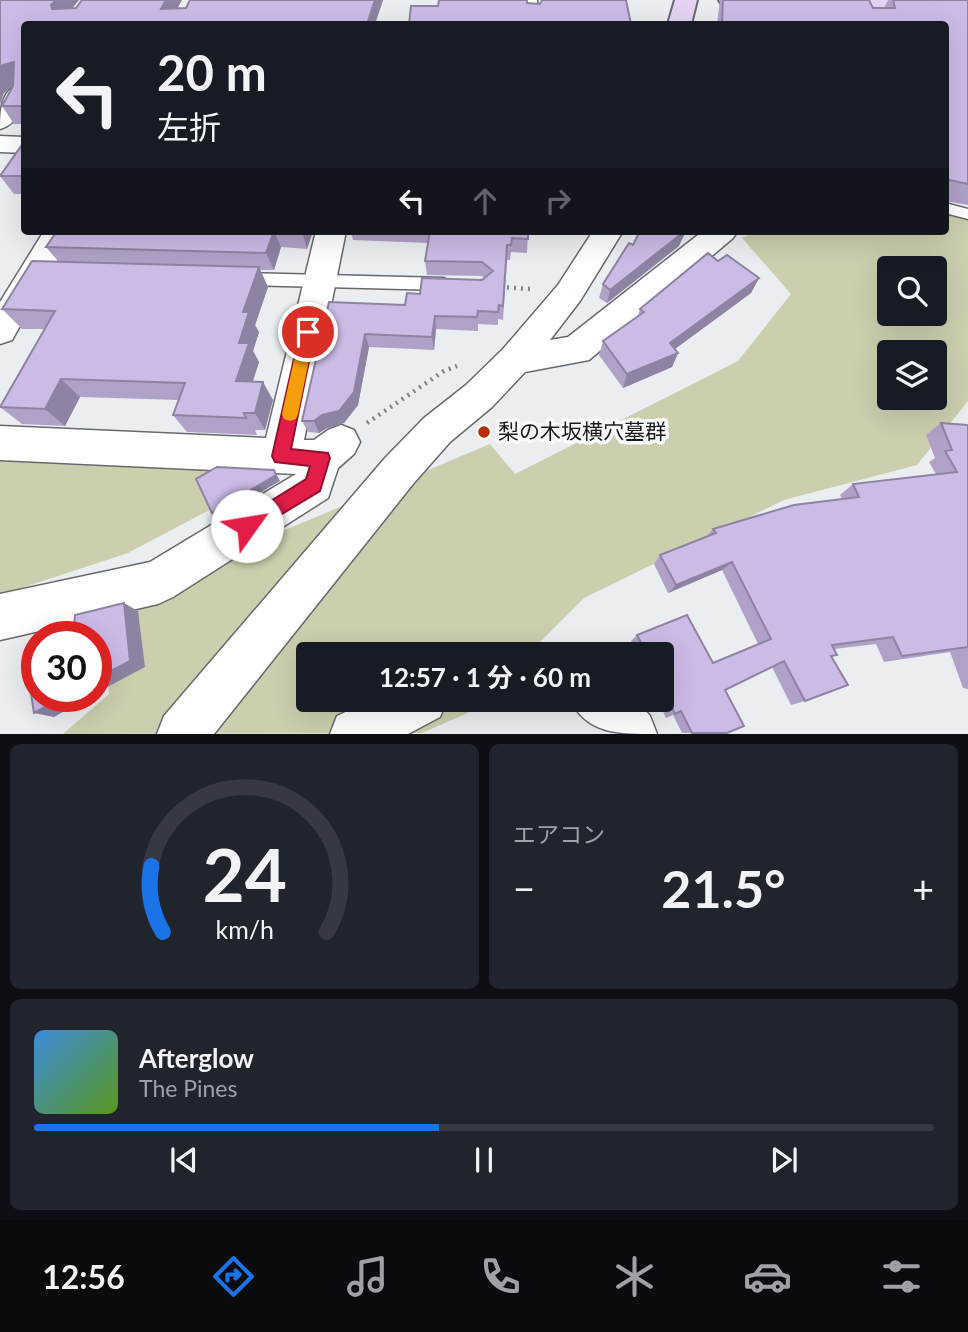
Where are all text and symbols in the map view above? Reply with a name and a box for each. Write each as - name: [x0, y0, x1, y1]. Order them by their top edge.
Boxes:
- text: 20 m: [157, 43, 267, 101]
- icon: left: [42, 49, 133, 140]
- text: 左折: [157, 107, 221, 146]
- icon: left: [393, 182, 431, 220]
- icon: ahead: [466, 182, 504, 220]
- icon: right: [539, 182, 577, 220]
- map controls: [877, 256, 947, 410]
- button: search: [877, 256, 947, 326]
- pin: [278, 302, 338, 362]
- icon: arrive: [289, 313, 327, 351]
- button: layers: [877, 340, 947, 410]
- place label: 梨の木坂横穴墓群: [498, 418, 666, 443]
- marker: 梨の木坂横穴墓群: [476, 424, 492, 440]
- position arrow: [210, 489, 284, 563]
- speed limit sign: 30: [21, 621, 112, 712]
- text: 12:57 · 1 分 · 60 m: [379, 661, 591, 693]
- text: エアコン: [513, 820, 605, 848]
- text: 24: [202, 831, 287, 919]
- text: 21.5°: [661, 857, 786, 919]
- text: −: [513, 865, 535, 911]
- text: +: [912, 865, 934, 911]
- text: km/h: [215, 914, 274, 944]
- text: Afterglow: [139, 1042, 254, 1074]
- text: The Pines: [139, 1074, 237, 1102]
- icon: previous: [165, 1141, 203, 1179]
- icon: pause: [465, 1141, 503, 1179]
- icon: next: [765, 1141, 803, 1179]
- icon: directions: [209, 1252, 258, 1301]
- icon: music: [343, 1252, 392, 1301]
- icon: phone: [476, 1252, 525, 1301]
- icon: climate: [610, 1252, 659, 1301]
- icon: car: [743, 1252, 792, 1301]
- icon: filters: [877, 1252, 926, 1301]
- text: 12:56: [42, 1257, 125, 1296]

